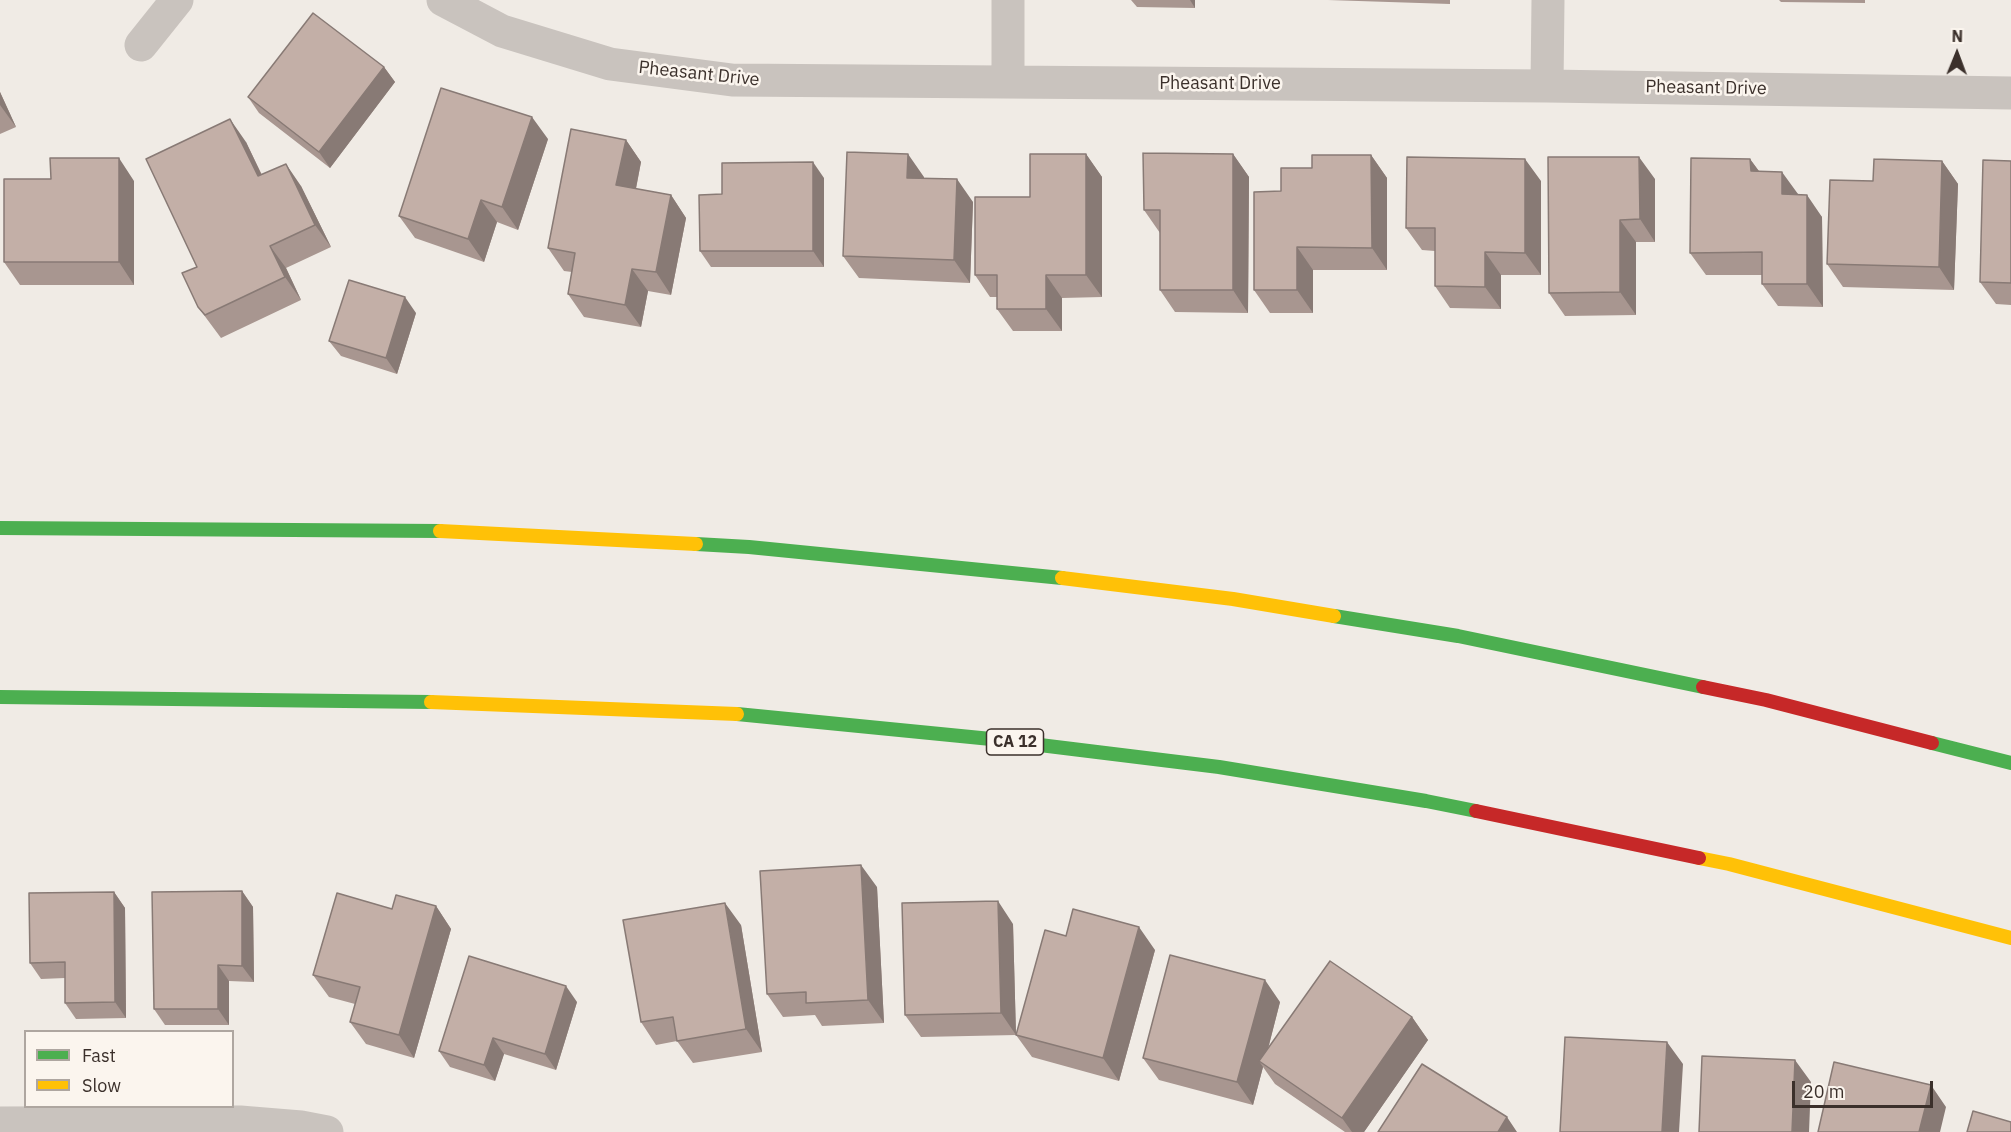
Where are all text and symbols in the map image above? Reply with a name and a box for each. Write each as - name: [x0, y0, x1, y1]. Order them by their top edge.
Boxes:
- north arrow: [1927, 24, 1987, 84]
- text: N: [1951, 26, 1963, 46]
- street label: Pheasant Drive: [637, 57, 761, 91]
- street label: Pheasant Drive: [1159, 73, 1281, 95]
- street label: Pheasant Drive: [1645, 76, 1767, 100]
- road number: CA 12: [986, 729, 1044, 755]
- legend: [24, 1030, 234, 1108]
- text: Fast: [82, 1044, 116, 1067]
- scale bar: [1795, 1069, 1936, 1107]
- text: Slow: [82, 1074, 121, 1097]
- text: 20 m: [1803, 1080, 1845, 1103]

